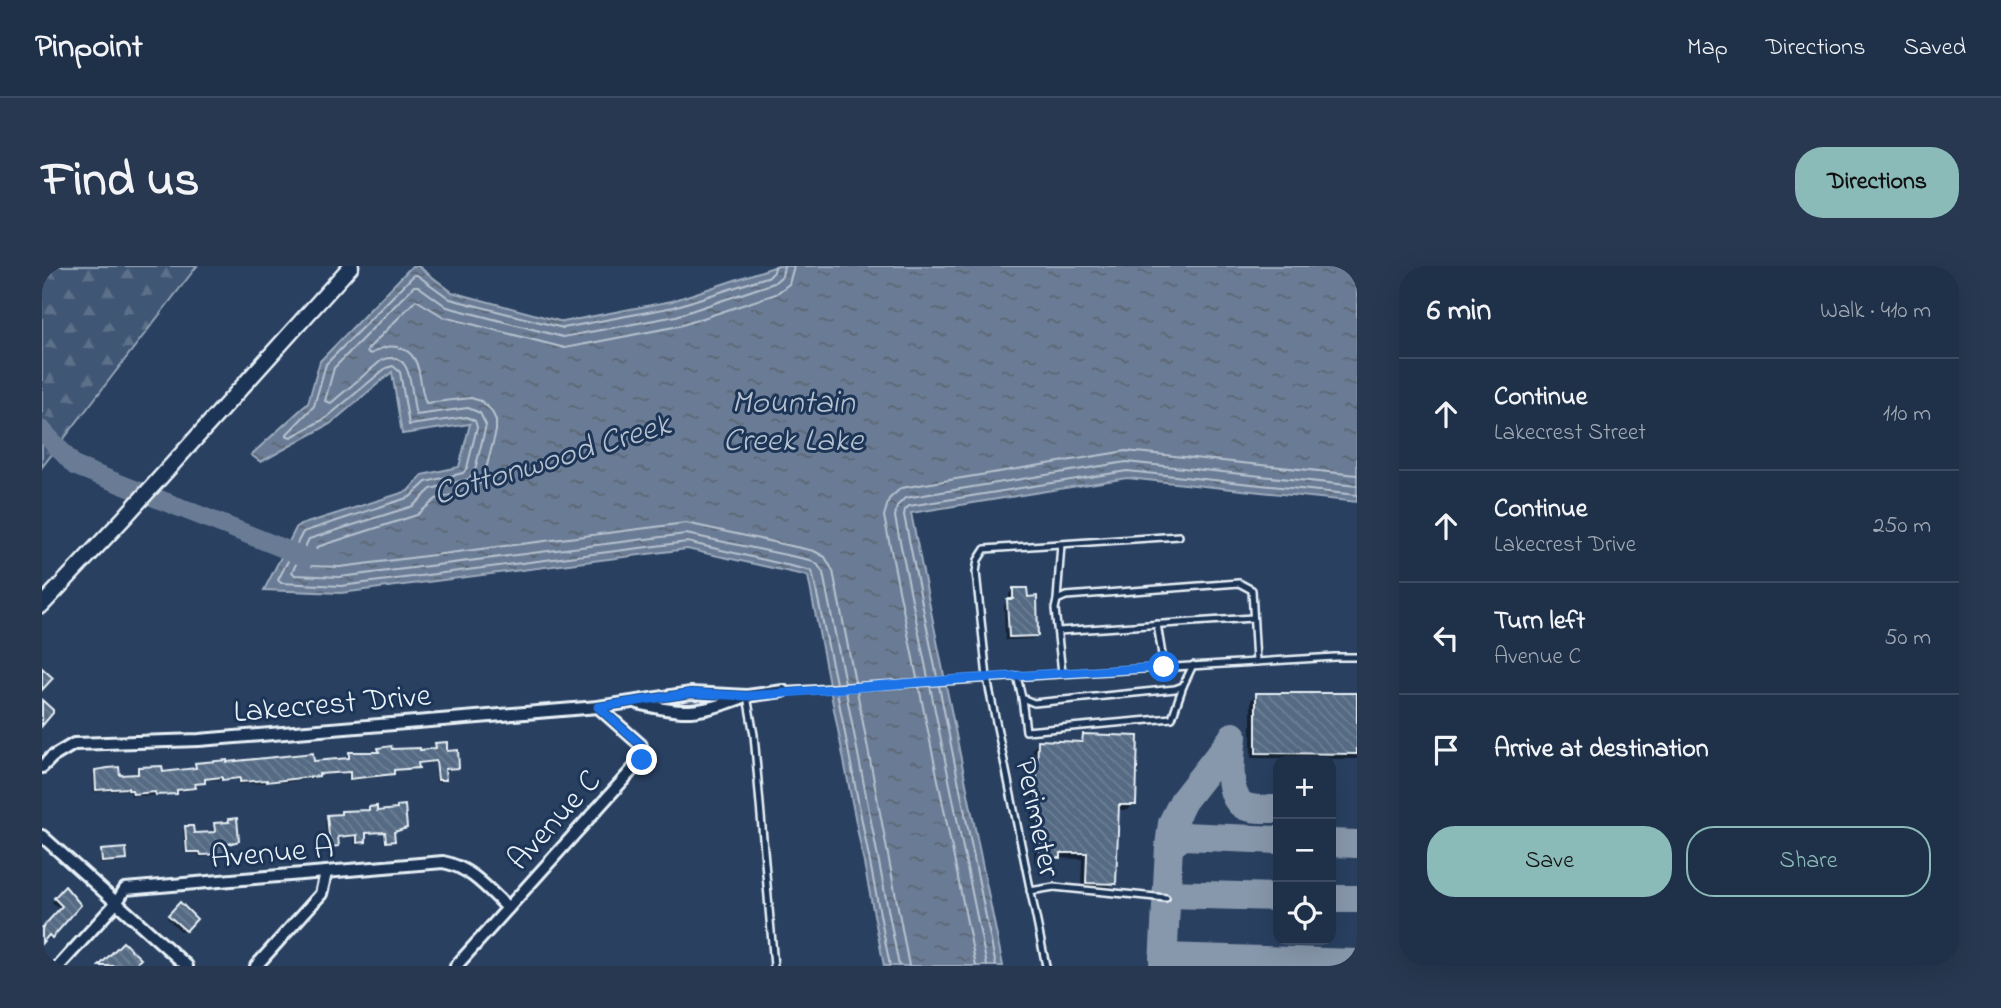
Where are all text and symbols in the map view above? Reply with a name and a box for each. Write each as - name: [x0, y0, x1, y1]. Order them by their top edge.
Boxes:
- text: Pinpoint: [35, 24, 143, 72]
- text: Map: [1687, 31, 1728, 66]
- text: Directions: [1766, 31, 1865, 66]
- text: Saved: [1903, 31, 1966, 66]
- text: Find us: [42, 146, 199, 218]
- button: Directions: [1795, 147, 1959, 218]
- text: 6 min: [1427, 290, 1491, 334]
- text: Walk · 410 m: [1820, 295, 1931, 328]
- text: Continue: [1494, 379, 1587, 417]
- water label: Mountain Creek Lake: [723, 380, 864, 466]
- icon: ahead: [1427, 395, 1465, 433]
- text: 110 m: [1883, 398, 1931, 431]
- water label: Cottonwood Creek: [428, 402, 678, 520]
- text: Lakecrest Street: [1494, 417, 1646, 450]
- text: Continue: [1494, 491, 1587, 529]
- icon: ahead: [1427, 507, 1465, 545]
- text: 250 m: [1873, 510, 1931, 543]
- text: Lakecrest Drive: [1494, 529, 1636, 562]
- text: Turn left: [1494, 603, 1585, 641]
- icon: left: [1427, 619, 1465, 657]
- text: 50 m: [1884, 622, 1931, 655]
- text: Avenue C: [1494, 641, 1581, 674]
- route start: [1148, 651, 1179, 682]
- street label: Lakecrest Drive: [232, 673, 434, 738]
- icon: arrive: [1427, 731, 1465, 769]
- text: Arrive at destination: [1494, 731, 1709, 769]
- route end: [626, 744, 657, 775]
- street label: Perimeter: [1000, 754, 1071, 882]
- map controls: [1273, 756, 1336, 945]
- button: +: [1273, 756, 1336, 819]
- street label: Avenue C: [498, 761, 614, 882]
- button: −: [1273, 819, 1336, 882]
- street label: Avenue A: [209, 826, 336, 883]
- button: Save: [1427, 826, 1672, 897]
- button: Share: [1686, 826, 1931, 897]
- button: locate: [1273, 882, 1336, 945]

